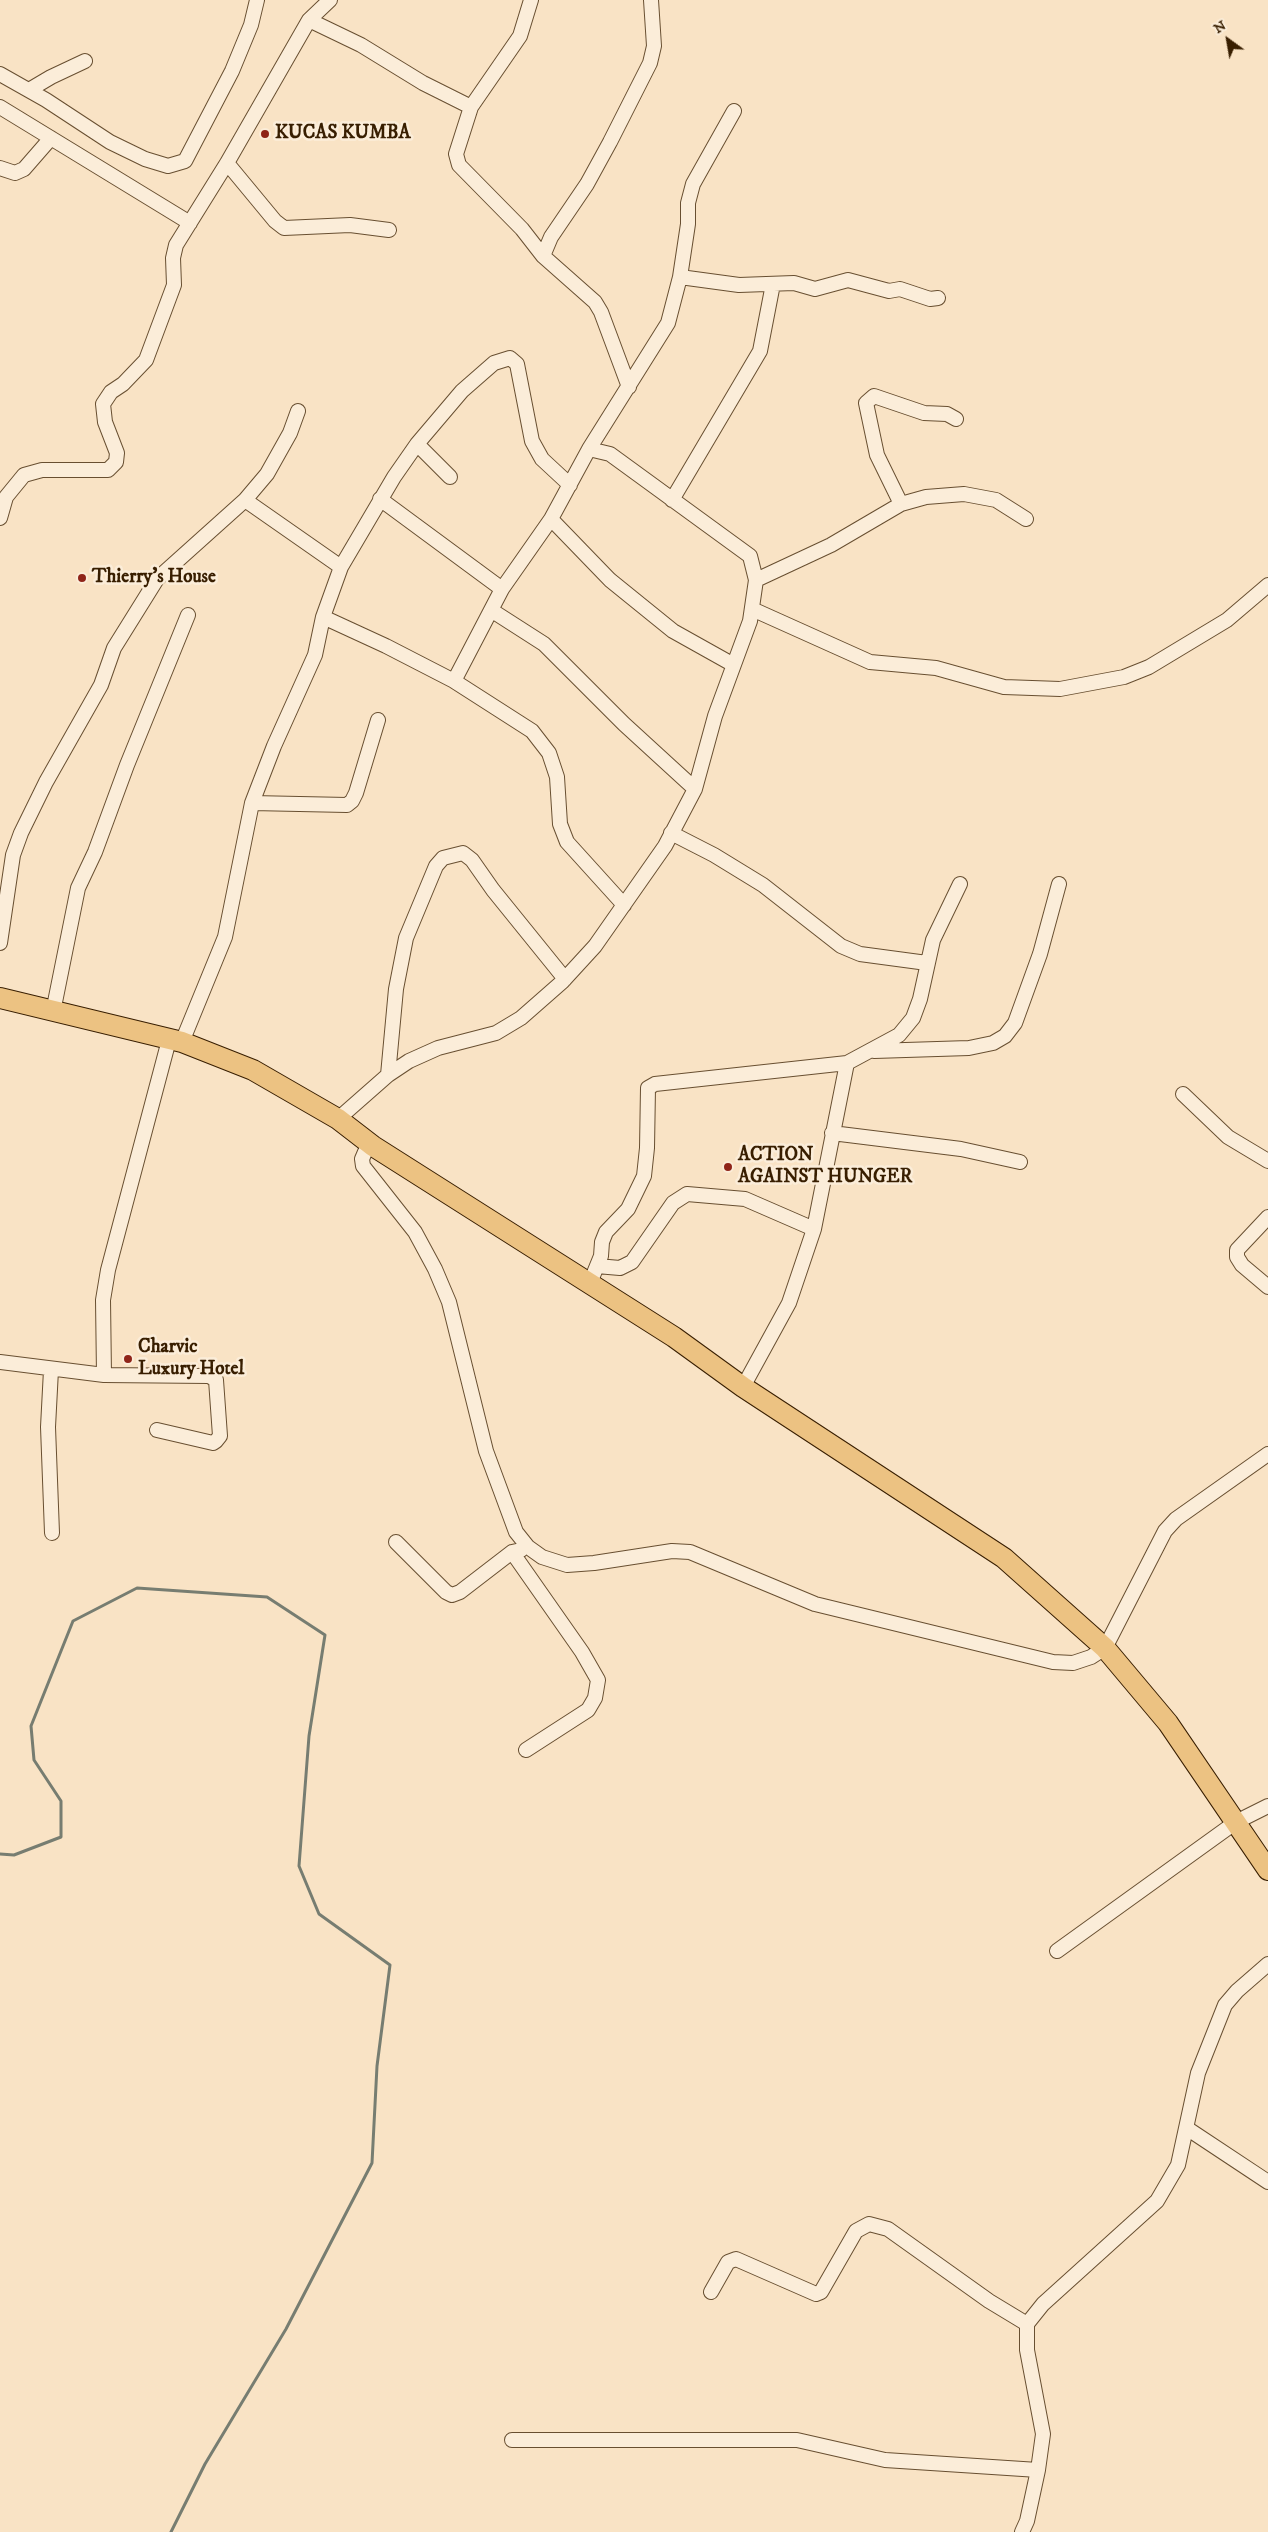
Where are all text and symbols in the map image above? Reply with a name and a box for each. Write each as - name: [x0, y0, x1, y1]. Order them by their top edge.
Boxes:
- north arrow: [1203, 15, 1253, 65]
- text: N: [1210, 17, 1230, 38]
- place label: KUCAS KUMBA: [275, 123, 411, 145]
- marker: KUCAS KUMBA: [259, 128, 271, 140]
- place label: Thierry’s House: [92, 567, 216, 589]
- marker: Thierry’s House: [76, 572, 88, 584]
- place label: ACTION AGAINST HUNGER: [738, 1145, 912, 1189]
- marker: ACTION AGAINST HUNGER: [722, 1161, 734, 1173]
- place label: Charvic Luxury Hotel: [138, 1337, 244, 1381]
- marker: Charvic Luxury Hotel: [122, 1353, 134, 1365]

